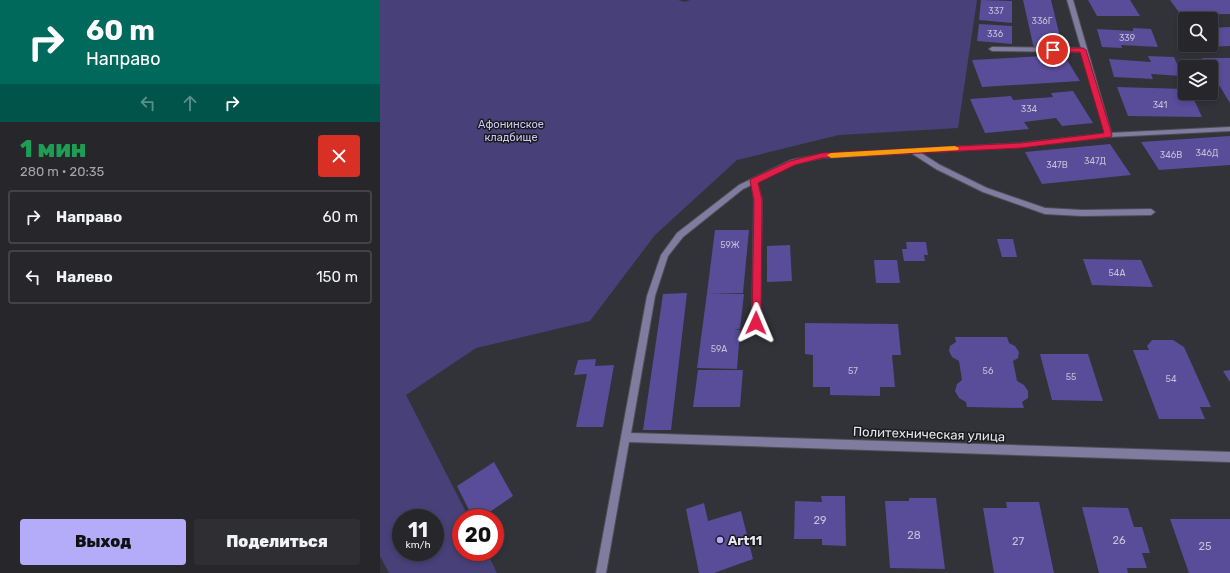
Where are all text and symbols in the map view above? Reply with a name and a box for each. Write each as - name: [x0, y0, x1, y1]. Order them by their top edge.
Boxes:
- house number: 337: [988, 6, 1004, 16]
- map controls: [1178, 12, 1218, 100]
- button: search: [1178, 12, 1218, 52]
- text: 60 m: [86, 14, 155, 47]
- icon: right: [20, 16, 72, 68]
- house number: 336Г: [1032, 16, 1053, 26]
- house number: 336: [987, 29, 1004, 39]
- pin: [1036, 33, 1070, 67]
- house number: 339: [1119, 33, 1135, 43]
- icon: arrive: [1042, 39, 1064, 61]
- text: Направо: [86, 48, 161, 70]
- button: layers: [1178, 60, 1218, 100]
- icon: left: [137, 92, 159, 114]
- icon: ahead: [179, 92, 201, 114]
- icon: right: [221, 92, 243, 114]
- house number: 341: [1153, 100, 1167, 110]
- house number: 334: [1021, 104, 1038, 114]
- park label: Афонинское кладбище: [478, 118, 544, 144]
- text: 1 мин: [20, 135, 86, 163]
- button: close: [318, 135, 360, 177]
- house number: 346Д: [1196, 148, 1219, 158]
- house number: 346В: [1160, 150, 1182, 160]
- house number: 347Д: [1084, 156, 1107, 166]
- house number: 347В: [1046, 160, 1068, 170]
- text: 280 m · 20:35: [20, 164, 104, 179]
- icon: right: [22, 206, 44, 228]
- text: Направо: [56, 208, 122, 226]
- text: 60 m: [322, 208, 358, 226]
- house number: 59Ж: [720, 240, 740, 250]
- icon: left: [22, 266, 44, 288]
- text: Налево: [56, 268, 113, 286]
- text: 150 m: [316, 268, 358, 286]
- house number: 54А: [1109, 268, 1125, 278]
- position arrow: [735, 302, 777, 344]
- house number: 59А: [711, 344, 727, 354]
- house number: 57: [848, 366, 858, 376]
- house number: 56: [983, 366, 994, 376]
- house number: 55: [1066, 372, 1076, 382]
- house number: 54: [1166, 374, 1177, 384]
- street label: Политехническая улица: [853, 424, 1005, 444]
- speed limit sign: 20: [452, 509, 504, 561]
- house number: 29: [814, 514, 826, 527]
- text: 11: [408, 518, 428, 542]
- button: Выход: [20, 519, 186, 565]
- button: Поделиться: [194, 519, 360, 565]
- house number: 28: [907, 529, 921, 542]
- place label: Art11: [728, 533, 762, 548]
- house number: 26: [1112, 534, 1126, 547]
- marker: Art11: [715, 535, 725, 545]
- house number: 27: [1012, 535, 1024, 548]
- text: km/h: [406, 539, 430, 551]
- house number: 25: [1199, 540, 1212, 553]

